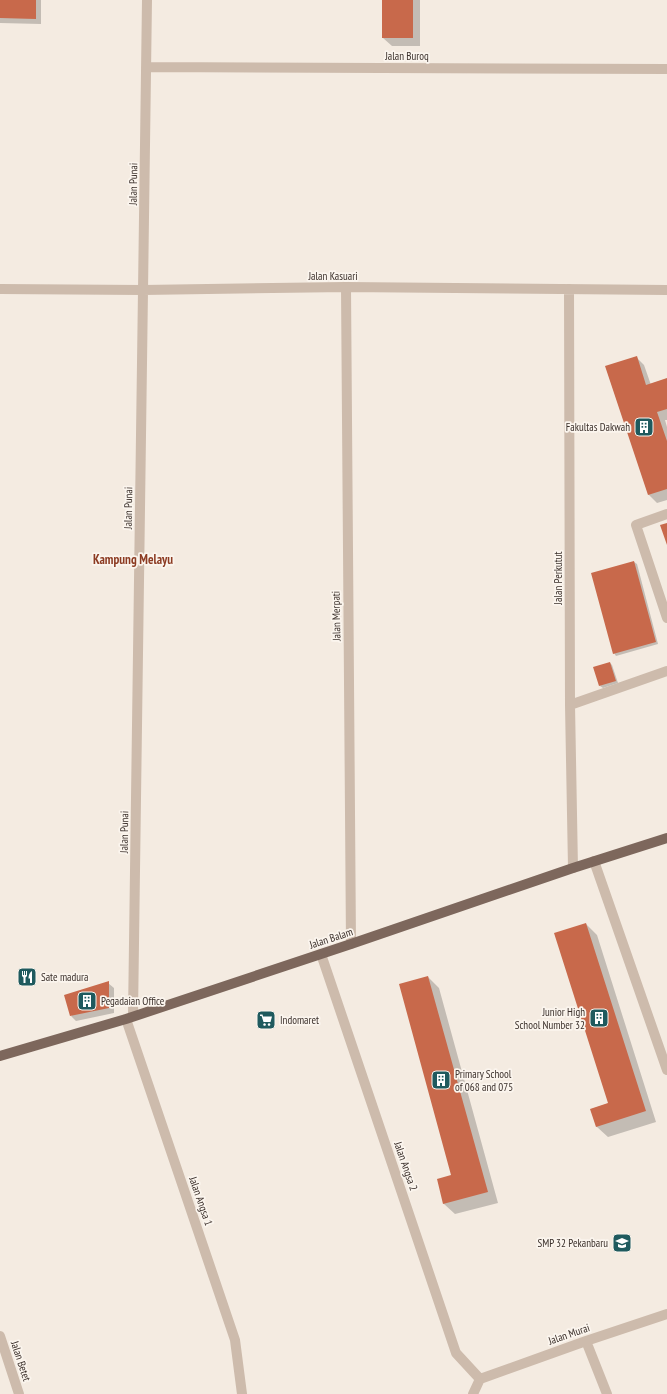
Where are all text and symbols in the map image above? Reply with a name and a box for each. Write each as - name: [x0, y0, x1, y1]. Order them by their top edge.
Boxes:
- street label: Jalan Buroq: [384, 49, 429, 63]
- street label: Jalan Punai: [126, 163, 140, 206]
- street label: Jalan Kasuari: [307, 269, 358, 283]
- building icon: Fakultas Dakwah: [633, 416, 655, 438]
- place label: Fakultas Dakwah: [566, 420, 630, 434]
- street label: Jalan Punai: [121, 487, 135, 530]
- district label: Kampung Melayu: [93, 551, 173, 568]
- street label: Jalan Perkutut: [551, 551, 565, 606]
- street label: Jalan Merpati: [329, 591, 343, 642]
- street label: Jalan Punai: [117, 811, 131, 854]
- street label: Jalan Balam: [307, 924, 355, 952]
- restaurant icon: Sate madura: [16, 966, 38, 988]
- place label: Sate madura: [41, 970, 88, 984]
- building icon: Pegadaian Office: [76, 990, 98, 1012]
- place label: Pegadaian Office: [101, 994, 165, 1008]
- place label: Junior High School Number 32: [515, 1005, 585, 1032]
- building icon: Junior High School Number 32: [588, 1007, 610, 1029]
- supermarket icon: Indomaret: [255, 1009, 277, 1031]
- place label: Indomaret: [280, 1013, 319, 1027]
- place label: Primary School of 068 and 075: [455, 1067, 513, 1094]
- building icon: Primary School of 068 and 075: [430, 1069, 452, 1091]
- street label: Jalan Angsa 2: [391, 1139, 421, 1192]
- street label: Jalan Angsa 1: [186, 1174, 216, 1227]
- school or university icon: SMP 32 Pekanbaru: [611, 1232, 633, 1254]
- place label: SMP 32 Pekanbaru: [537, 1236, 608, 1250]
- street label: Jalan Murai: [546, 1320, 591, 1348]
- street label: Jalan Betet: [8, 1338, 34, 1383]

